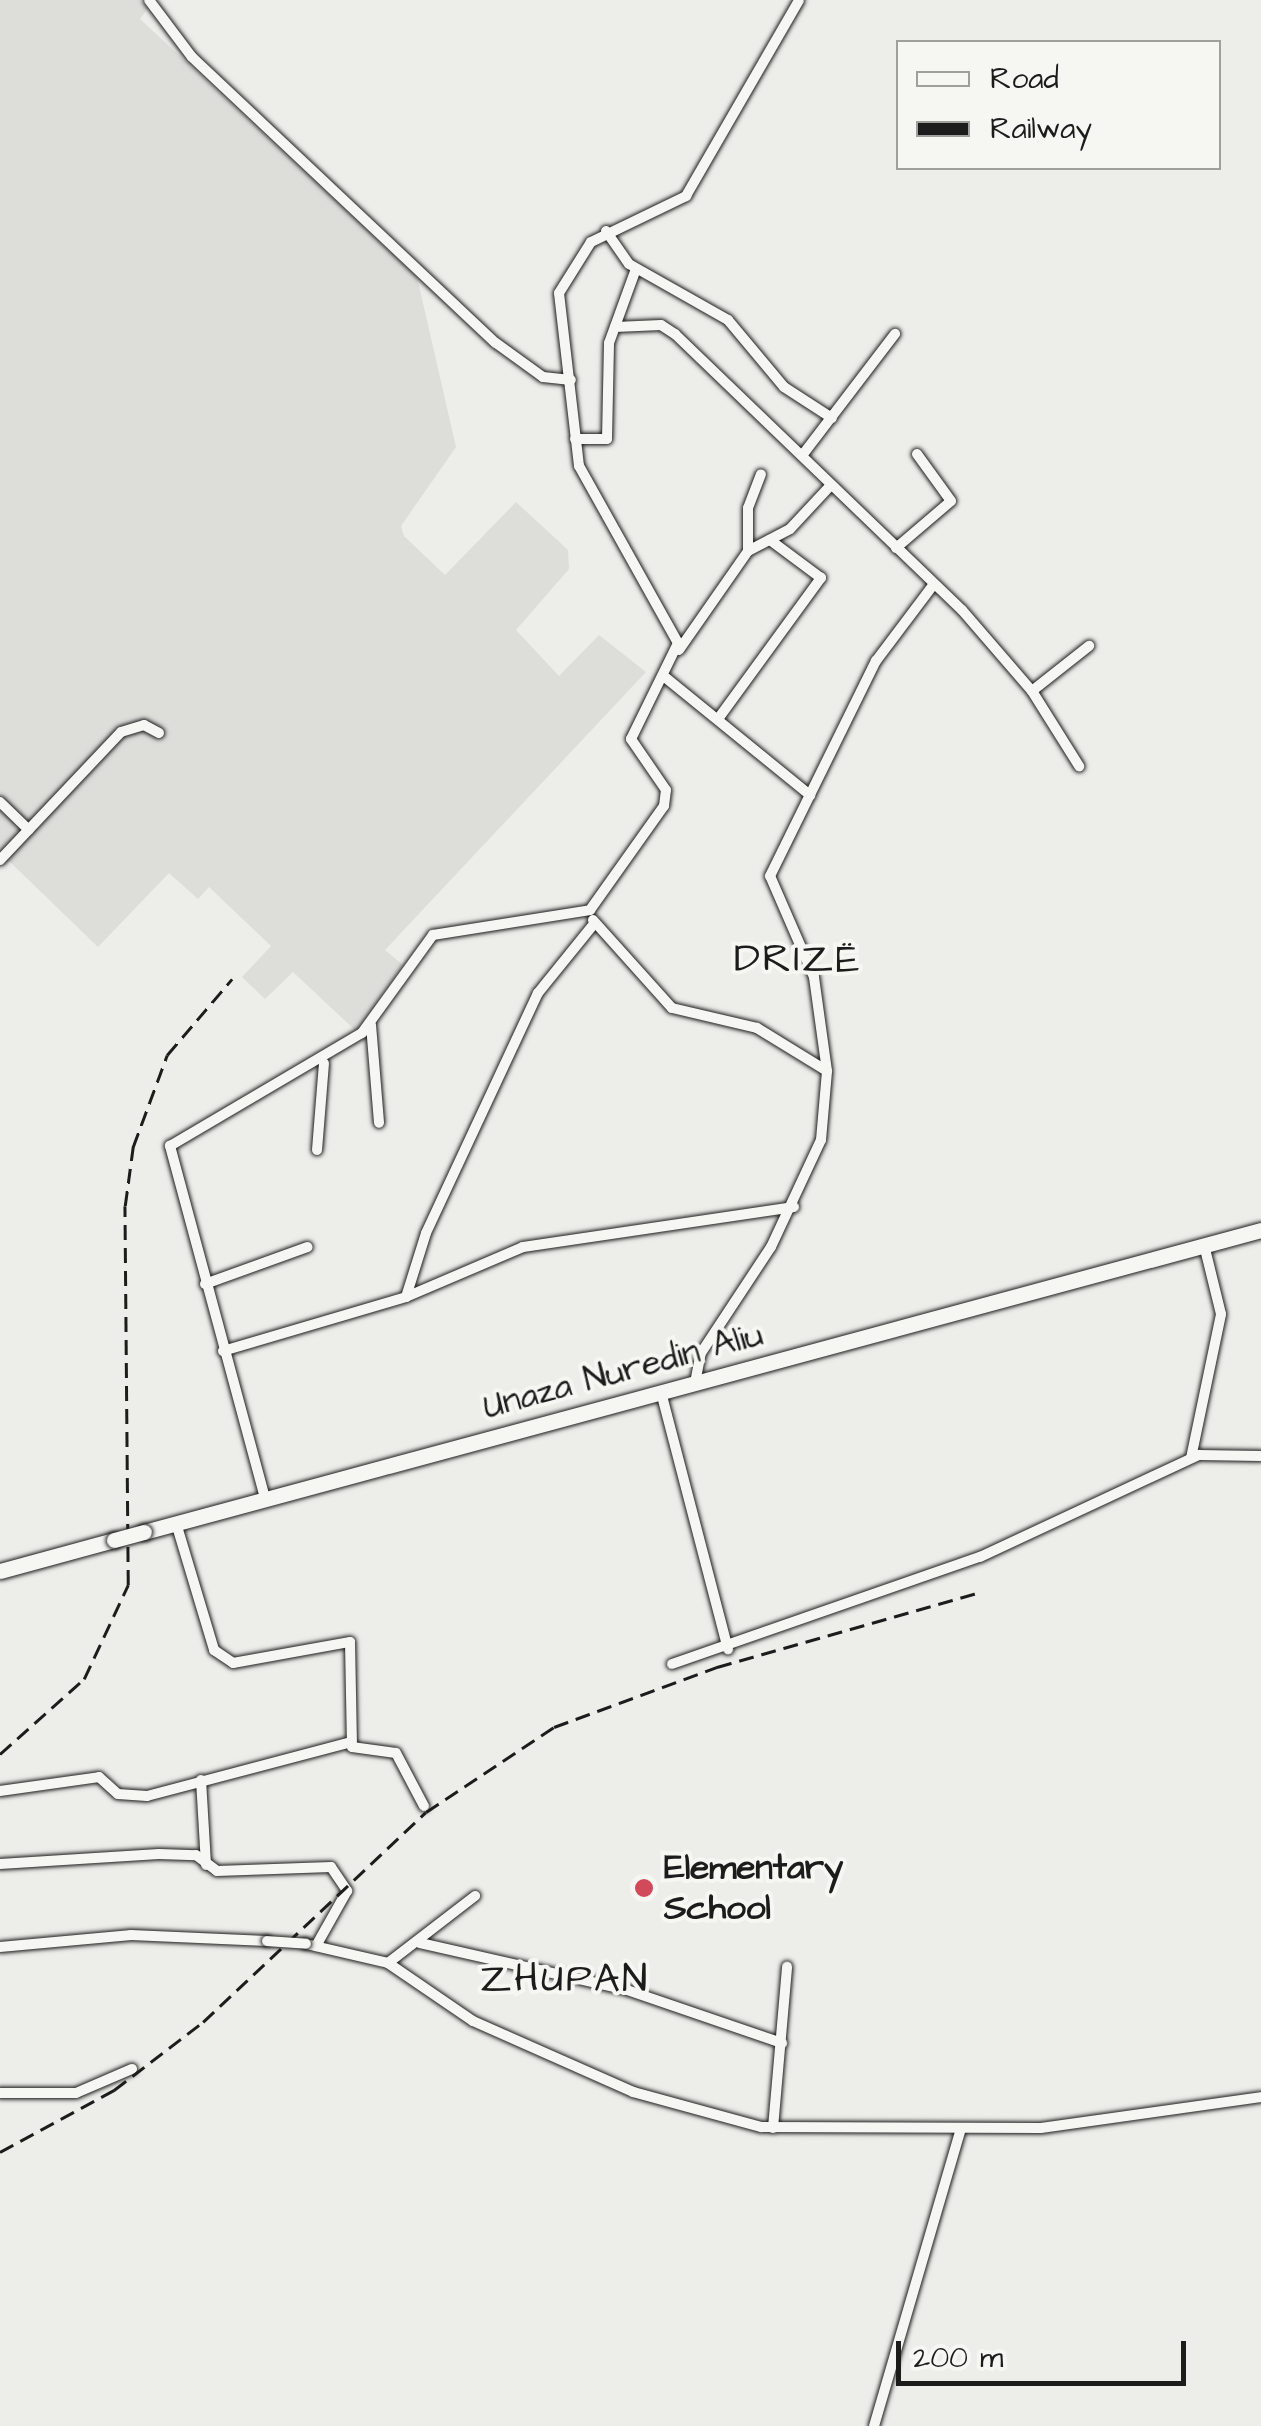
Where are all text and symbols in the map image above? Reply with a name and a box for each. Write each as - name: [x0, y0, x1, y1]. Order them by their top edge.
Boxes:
- legend: [896, 40, 1221, 170]
- text: Road: [990, 58, 1059, 100]
- text: Railway: [990, 108, 1092, 150]
- district label: DRIZË: [734, 936, 862, 984]
- street label: Unaza Nuredin Aliu: [479, 1313, 767, 1429]
- place label: Elementary School: [664, 1847, 843, 1929]
- marker: Elementary School: [633, 1877, 655, 1899]
- district label: ZHUPAN: [480, 1956, 650, 2004]
- scale bar: [901, 2321, 1191, 2383]
- text: 200 m: [913, 2337, 1003, 2379]

